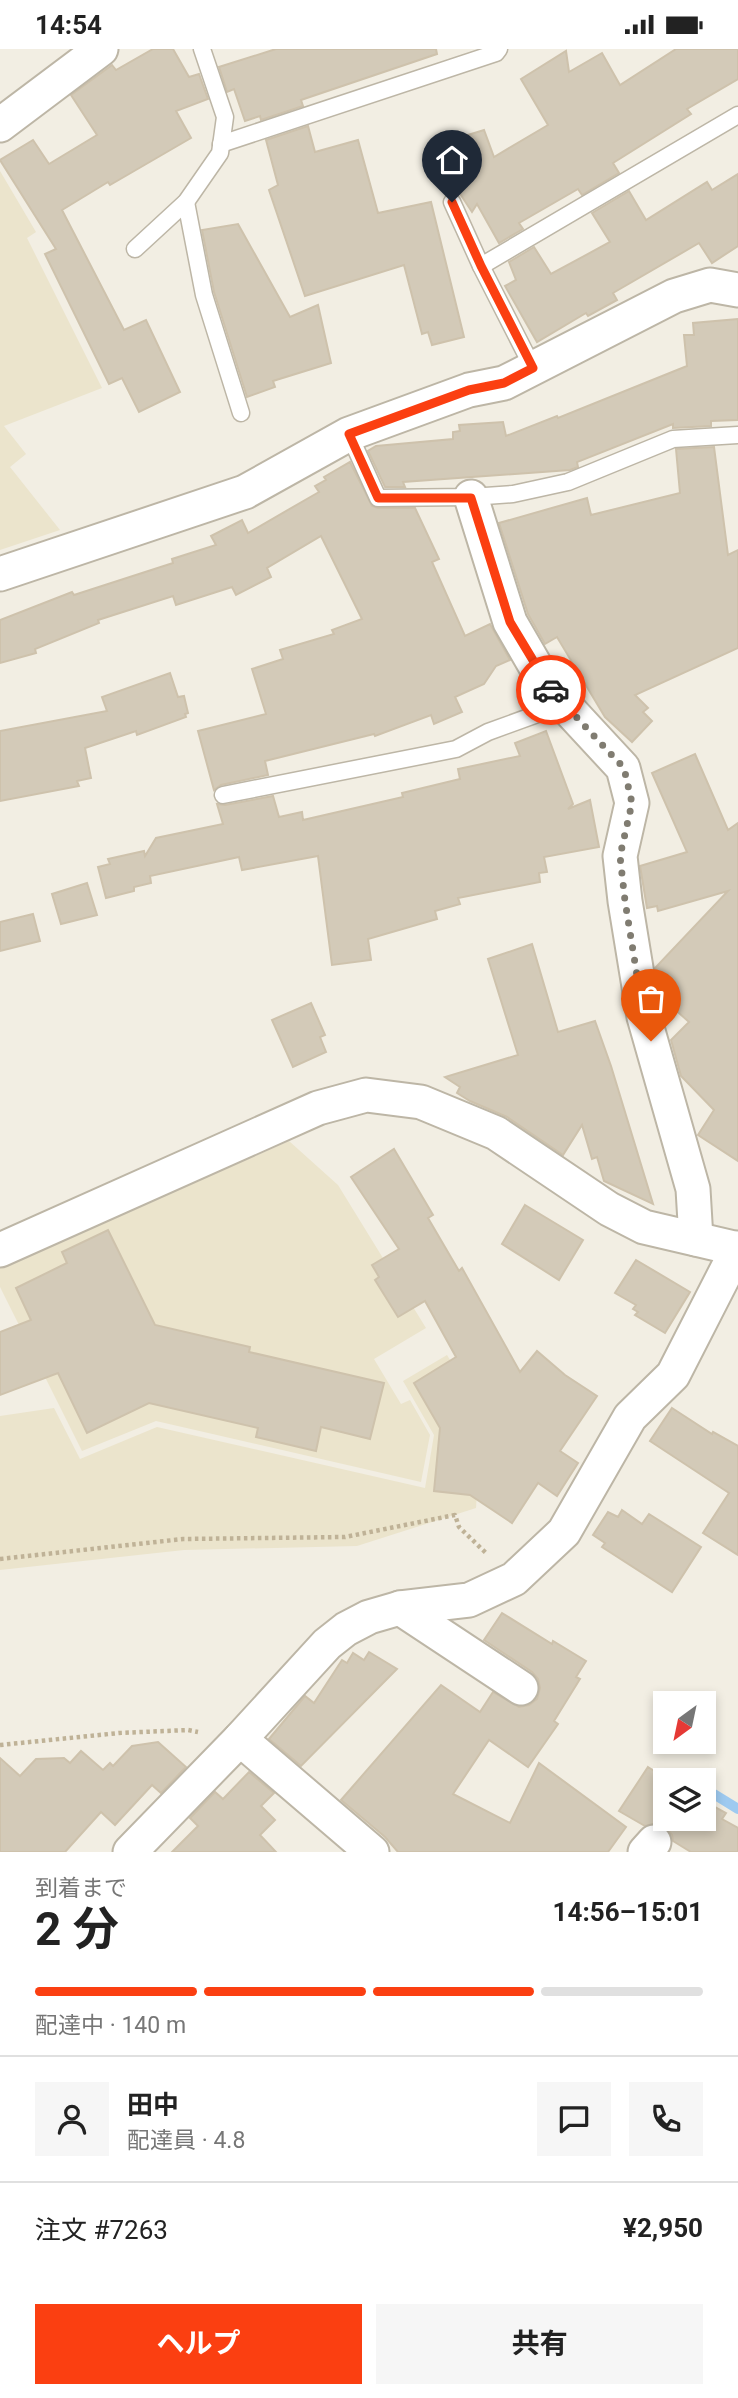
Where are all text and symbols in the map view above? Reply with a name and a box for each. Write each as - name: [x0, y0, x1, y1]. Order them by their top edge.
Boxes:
- text: 14:54: [35, 10, 102, 40]
- pin: [422, 130, 482, 202]
- icon: home: [433, 141, 471, 179]
- courier: [516, 655, 586, 725]
- icon: car: [532, 671, 570, 709]
- pin: [621, 969, 681, 1041]
- icon: bag: [632, 980, 670, 1018]
- north arrow: [653, 1691, 716, 1753]
- map controls: [653, 1691, 716, 1831]
- button: layers: [653, 1768, 716, 1831]
- text: 到着まで: [35, 1875, 127, 1902]
- text: 14:56–15:01: [553, 1897, 703, 1927]
- text: 2 分: [35, 1902, 119, 1956]
- text: 配達中 · 140 m: [35, 2012, 186, 2039]
- button: person: [35, 2082, 109, 2156]
- button: chat: [537, 2082, 611, 2156]
- button: phone: [629, 2082, 703, 2156]
- text: 田中: [127, 2090, 179, 2120]
- text: 配達員 · 4.8: [127, 2127, 245, 2154]
- text: ¥2,950: [623, 2213, 703, 2243]
- text: 注文 #7263: [35, 2215, 168, 2245]
- button: ヘルプ: [35, 2304, 362, 2384]
- button: 共有: [376, 2304, 703, 2384]

